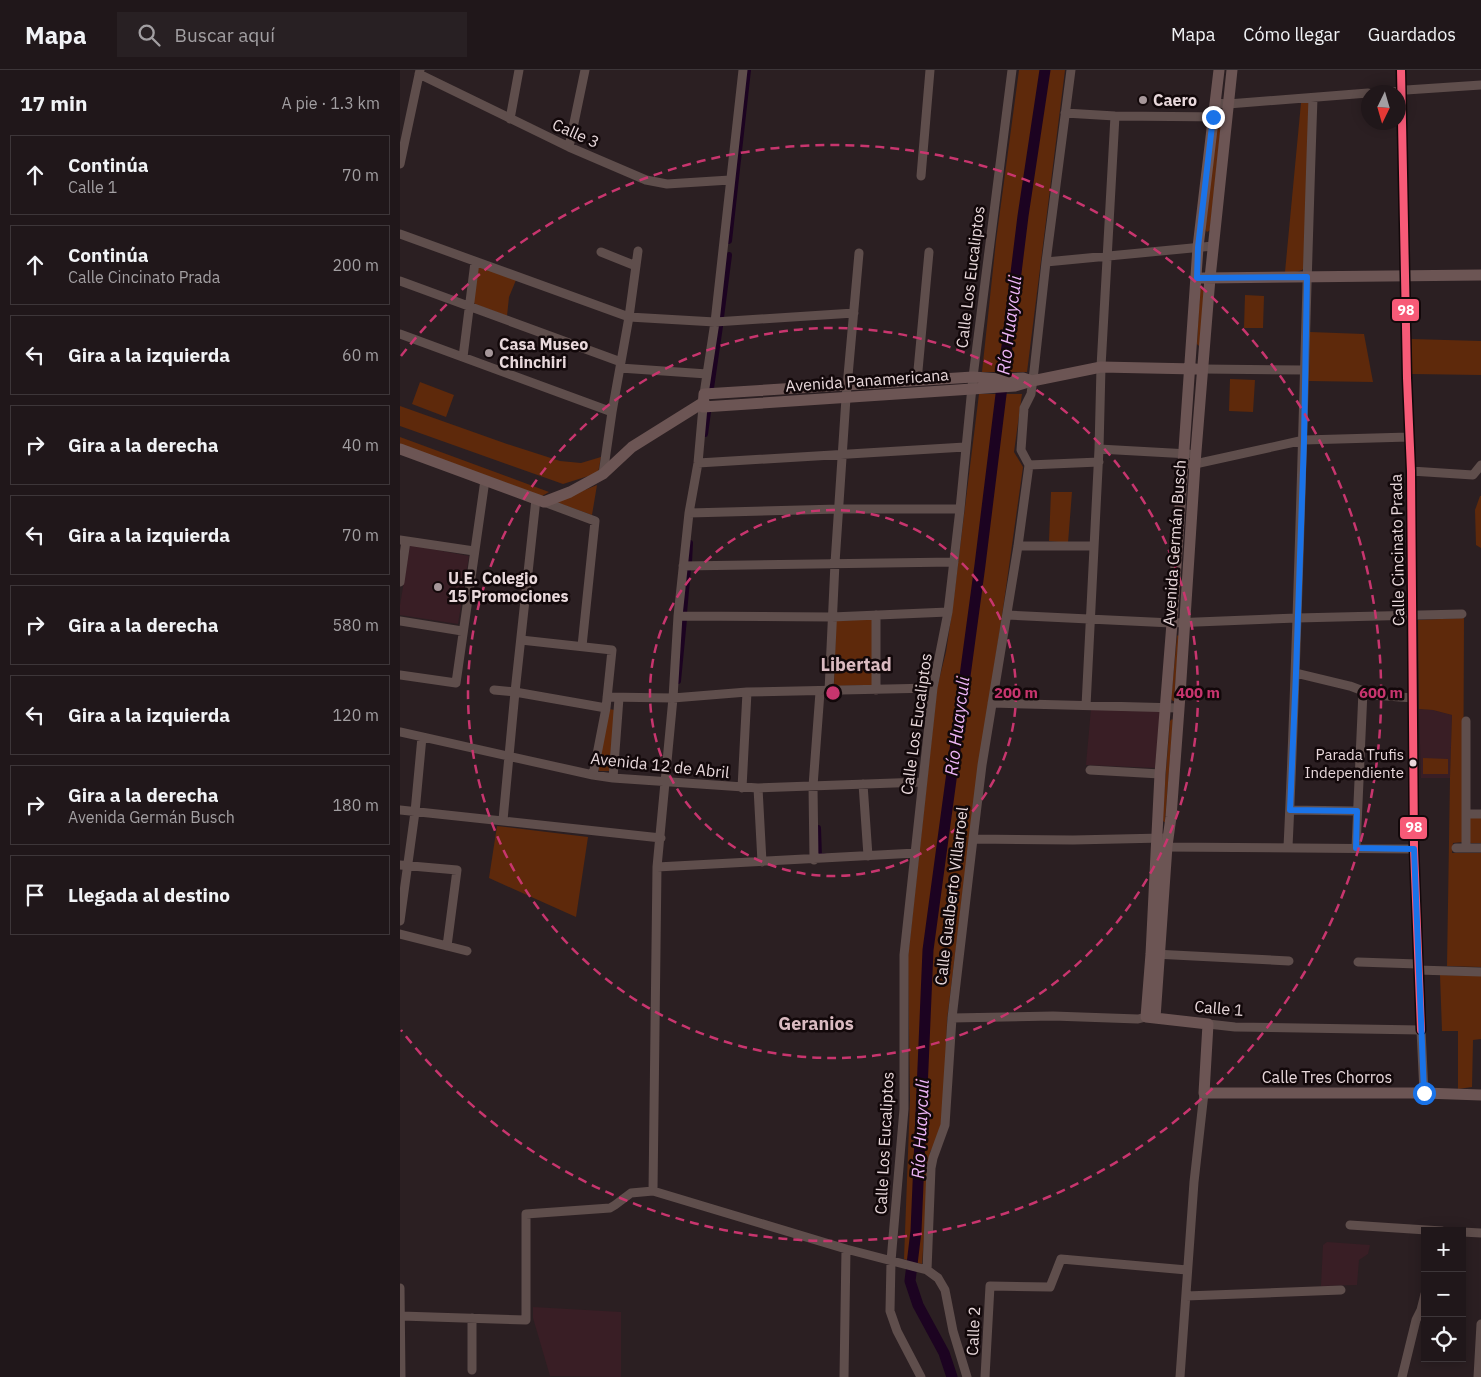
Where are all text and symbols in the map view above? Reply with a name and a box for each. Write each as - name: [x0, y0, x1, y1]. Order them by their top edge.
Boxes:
- search box: [117, 12, 467, 57]
- text: Mapa: [25, 19, 87, 51]
- icon: search: [135, 21, 163, 49]
- text: Buscar aquí: [175, 23, 275, 47]
- text: Mapa: [1171, 23, 1215, 46]
- text: Cómo llegar: [1243, 23, 1340, 46]
- text: Guardados: [1368, 23, 1456, 46]
- north arrow: [1361, 85, 1406, 130]
- text: 17 min: [20, 89, 87, 117]
- place label: Caero: [1153, 90, 1197, 110]
- text: A pie · 1.3 km: [281, 93, 380, 113]
- marker: Caero: [1137, 94, 1149, 106]
- route end: [1202, 106, 1225, 129]
- street label: Calle 3: [549, 114, 603, 152]
- text: Continúa: [68, 153, 149, 177]
- icon: ahead: [21, 161, 49, 189]
- text: 70 m: [342, 165, 379, 185]
- text: Calle 1: [68, 177, 117, 197]
- street label: Calle Los Eucaliptos: [951, 205, 989, 349]
- text: Continúa: [68, 243, 149, 267]
- icon: ahead: [21, 251, 49, 279]
- text: 200 m: [332, 255, 379, 275]
- text: Calle Cincinato Prada: [68, 267, 220, 287]
- water label: Río Huayculi: [991, 274, 1027, 376]
- line badge: 98: [1391, 298, 1420, 322]
- text: 98: [1398, 301, 1414, 319]
- place label: Casa Museo Chinchiri: [499, 334, 588, 372]
- icon: left: [21, 341, 49, 369]
- text: Gira a la izquierda: [68, 343, 230, 367]
- text: 60 m: [342, 345, 379, 365]
- marker: Casa Museo Chinchiri: [483, 347, 495, 359]
- street label: Avenida Panamericana: [785, 364, 950, 396]
- icon: right: [21, 431, 49, 459]
- text: Gira a la derecha: [68, 433, 219, 457]
- text: 40 m: [342, 435, 379, 455]
- street label: Avenida Germán Busch: [1158, 459, 1190, 627]
- street label: Calle Cincinato Prada: [1386, 473, 1408, 626]
- icon: left: [21, 521, 49, 549]
- text: Gira a la izquierda: [68, 523, 230, 547]
- text: 70 m: [342, 525, 379, 545]
- place label: U.E. Colegio 15 Promociones: [448, 568, 569, 606]
- marker: U.E. Colegio 15 Promociones: [432, 581, 444, 593]
- icon: right: [21, 611, 49, 639]
- text: Gira a la derecha: [68, 613, 219, 637]
- text: 580 m: [332, 615, 379, 635]
- street label: Calle Los Eucaliptos: [896, 652, 936, 796]
- district label: Libertad: [820, 653, 892, 676]
- water label: Río Huayculi: [939, 675, 975, 777]
- text: 200 m: [994, 683, 1038, 702]
- text: 400 m: [1176, 683, 1220, 702]
- text: 600 m: [1359, 683, 1403, 702]
- centre of rings: [824, 684, 842, 702]
- icon: left: [21, 701, 49, 729]
- text: Gira a la izquierda: [68, 703, 230, 727]
- text: 120 m: [332, 705, 379, 725]
- place label: Parada Trufis Independiente: [1304, 745, 1404, 782]
- street label: Avenida 12 de Abril: [589, 748, 731, 782]
- marker: Parada Trufis Independiente: [1408, 758, 1418, 768]
- text: Gira a la derecha: [68, 783, 219, 807]
- icon: right: [21, 791, 49, 819]
- text: 180 m: [332, 795, 379, 815]
- street label: Calle Gualberto Villarroel: [930, 806, 972, 986]
- text: Avenida Germán Busch: [68, 807, 235, 827]
- line badge: 98: [1399, 816, 1428, 840]
- text: 98: [1406, 818, 1422, 836]
- icon: arrive: [21, 881, 49, 909]
- text: Llegada al destino: [68, 883, 230, 907]
- street label: Calle 1: [1194, 996, 1244, 1020]
- district label: Geranios: [778, 1012, 854, 1035]
- street label: Calle Tres Chorros: [1262, 1067, 1392, 1087]
- street label: Calle Los Eucaliptos: [870, 1071, 898, 1215]
- water label: Río Huayculi: [906, 1078, 934, 1180]
- route start: [1413, 1082, 1436, 1105]
- map controls: [1421, 1227, 1466, 1362]
- button: +: [1421, 1227, 1466, 1272]
- button: −: [1421, 1272, 1466, 1317]
- street label: Calle 2: [962, 1306, 984, 1356]
- button: locate: [1421, 1317, 1466, 1362]

